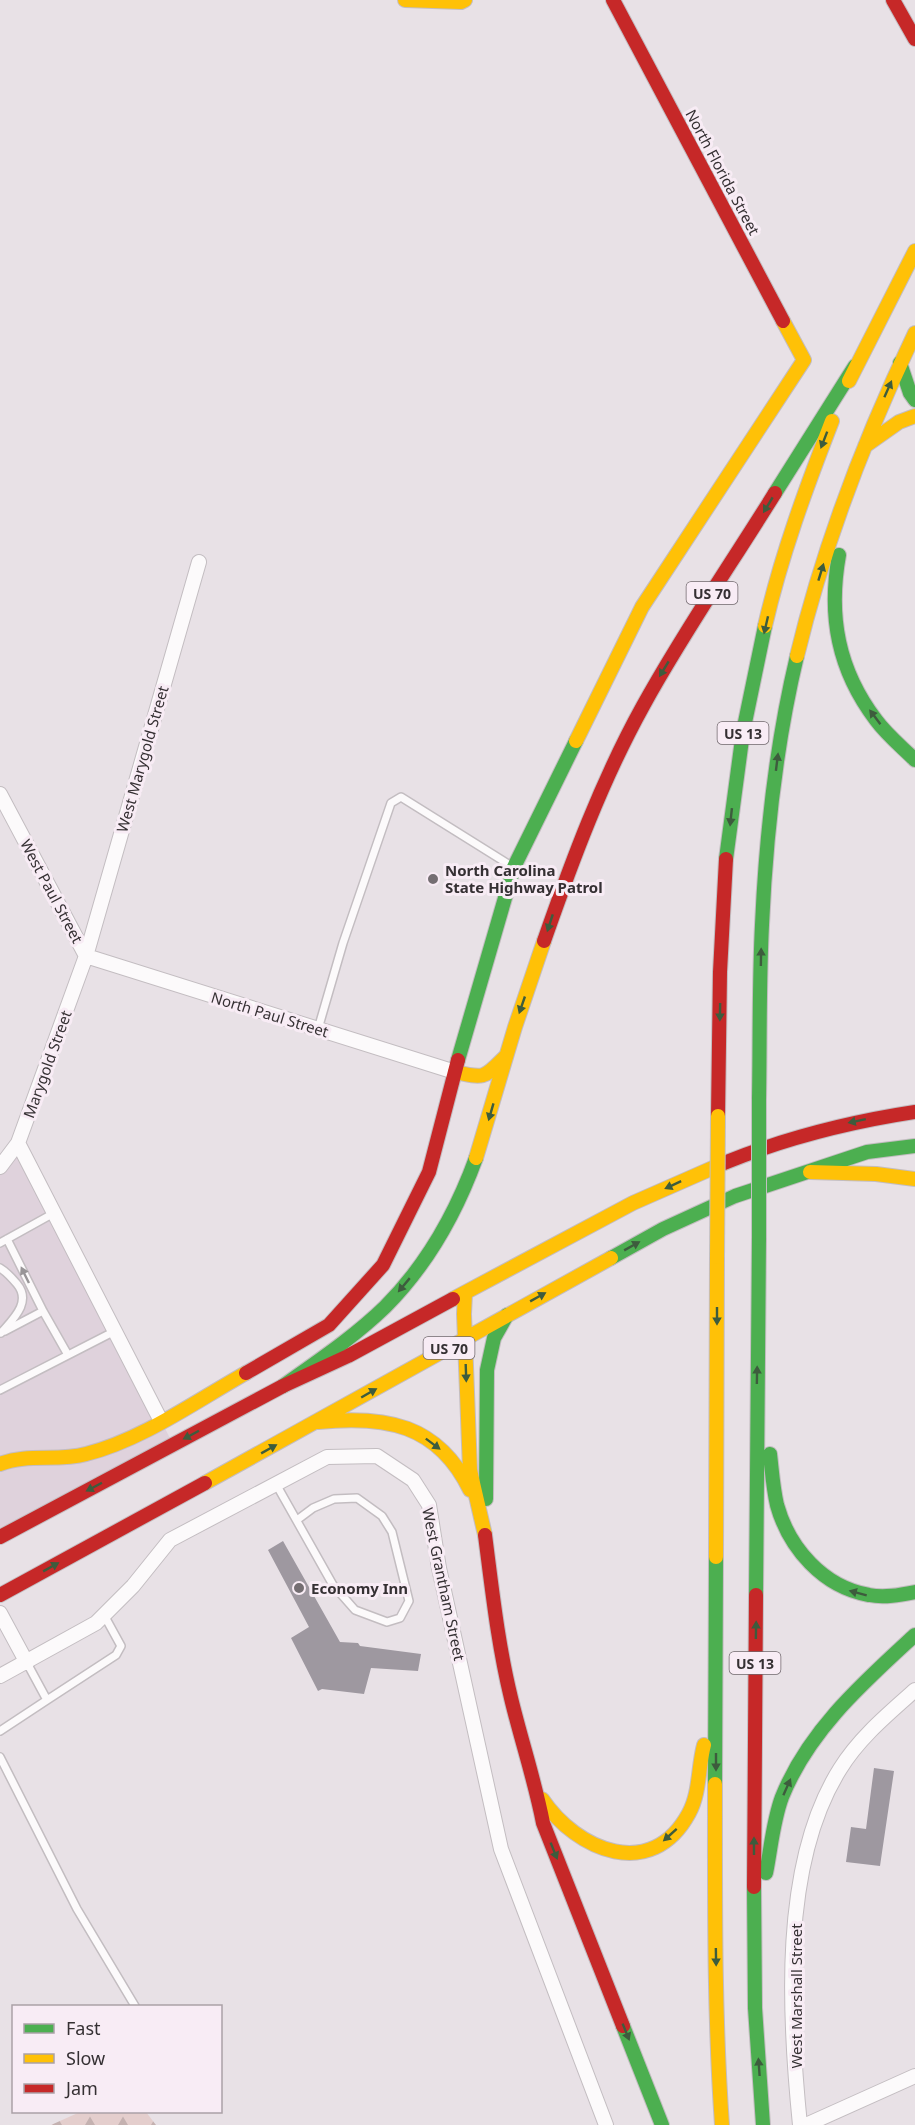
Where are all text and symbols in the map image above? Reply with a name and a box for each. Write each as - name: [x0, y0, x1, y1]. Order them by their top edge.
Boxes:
- street label: North Florida Street: [681, 106, 765, 239]
- one-way arrow: [884, 380, 894, 398]
- one-way arrow: [819, 431, 829, 449]
- one-way arrow: [763, 497, 773, 514]
- one-way arrow: [816, 563, 826, 581]
- road number: US 70: [686, 582, 738, 604]
- one-way arrow: [760, 616, 770, 635]
- one-way arrow: [658, 661, 669, 677]
- street label: West Marygold Street: [111, 683, 173, 835]
- one-way arrow: [869, 709, 881, 725]
- road number: US 13: [718, 722, 768, 744]
- one-way arrow: [773, 752, 782, 771]
- one-way arrow: [726, 808, 736, 827]
- street label: West Paul Street: [16, 836, 88, 947]
- place label: North Carolina State Highway Patrol: [445, 860, 603, 897]
- marker: North Carolina State Highway Patrol: [426, 872, 440, 886]
- one-way arrow: [545, 914, 554, 932]
- one-way arrow: [756, 947, 766, 966]
- street label: North Paul Street: [209, 987, 332, 1042]
- one-way arrow: [517, 996, 527, 1014]
- one-way arrow: [715, 1002, 725, 1021]
- street label: Marygold Street: [18, 1007, 76, 1121]
- one-way arrow: [485, 1103, 495, 1121]
- one-way arrow: [847, 1117, 866, 1126]
- one-way arrow: [665, 1180, 682, 1189]
- one-way arrow: [623, 1242, 640, 1252]
- one-way arrow: [21, 1266, 31, 1284]
- one-way arrow: [398, 1277, 411, 1293]
- one-way arrow: [530, 1293, 547, 1303]
- one-way arrow: [712, 1306, 722, 1325]
- road number: US 70: [424, 1337, 474, 1359]
- one-way arrow: [462, 1364, 471, 1383]
- one-way arrow: [752, 1366, 762, 1385]
- one-way arrow: [360, 1388, 377, 1398]
- one-way arrow: [183, 1430, 200, 1440]
- one-way arrow: [425, 1438, 441, 1450]
- one-way arrow: [261, 1444, 278, 1454]
- one-way arrow: [85, 1482, 102, 1492]
- street label: West Grantham Street: [418, 1506, 470, 1663]
- one-way arrow: [43, 1562, 60, 1572]
- place label: Economy Inn: [311, 1578, 408, 1598]
- marker: Economy Inn: [292, 1581, 306, 1595]
- one-way arrow: [849, 1588, 867, 1597]
- one-way arrow: [751, 1620, 761, 1639]
- road number: US 13: [730, 1652, 780, 1674]
- one-way arrow: [711, 1752, 721, 1771]
- one-way arrow: [782, 1778, 791, 1795]
- one-way arrow: [663, 1828, 678, 1842]
- one-way arrow: [749, 1836, 759, 1855]
- one-way arrow: [550, 1842, 559, 1860]
- street label: West Marshall Street: [786, 1923, 806, 2069]
- one-way arrow: [711, 1947, 720, 1966]
- legend: [12, 2005, 222, 2113]
- text: Fast: [66, 2016, 101, 2040]
- one-way arrow: [621, 2023, 631, 2041]
- text: Slow: [66, 2046, 105, 2070]
- one-way arrow: [754, 2057, 763, 2076]
- text: Jam: [64, 2076, 98, 2100]

